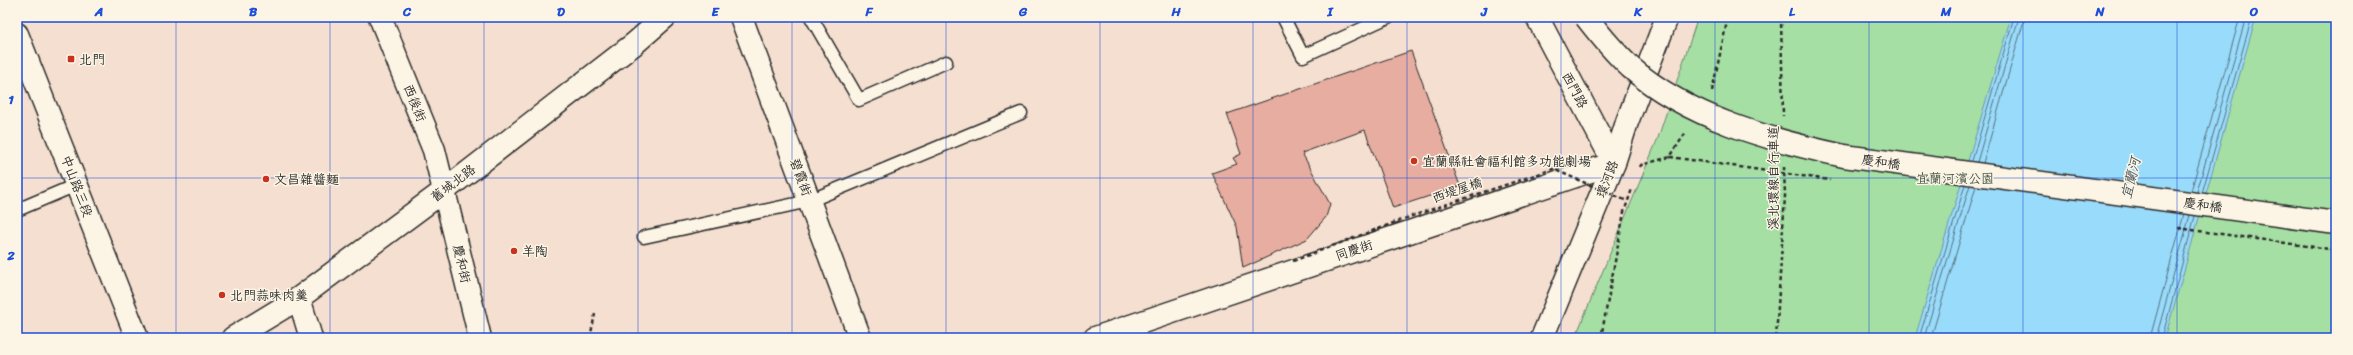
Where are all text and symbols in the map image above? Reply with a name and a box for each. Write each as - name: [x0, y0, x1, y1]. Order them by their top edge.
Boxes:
- text: A: [94, 0, 103, 23]
- text: B: [249, 0, 258, 23]
- text: C: [402, 0, 412, 23]
- text: D: [557, 0, 565, 23]
- text: E: [711, 0, 720, 23]
- text: F: [864, 0, 873, 23]
- text: G: [1018, 0, 1028, 23]
- text: H: [1170, 0, 1181, 23]
- text: I: [1326, 0, 1334, 23]
- text: J: [1480, 0, 1488, 23]
- text: K: [1633, 0, 1643, 23]
- text: L: [1789, 0, 1796, 23]
- text: M: [1940, 0, 1952, 23]
- text: N: [2094, 0, 2105, 23]
- text: O: [2249, 0, 2259, 23]
- place label: 北門: [79, 48, 105, 71]
- marker: 北門: [66, 54, 76, 64]
- street label: 西門路: [1556, 67, 1594, 113]
- street label: 西後街: [397, 81, 433, 125]
- text: 1: [8, 88, 14, 111]
- street label: 溪北環線自行車道: [1762, 126, 1785, 230]
- street label: 慶和橋: [1860, 148, 1902, 176]
- place label: 宜蘭縣社會福利館多功能劇場: [1422, 150, 1591, 173]
- street label: 中山路三段: [55, 152, 99, 220]
- water label: 宜蘭河: [2114, 153, 2149, 201]
- street label: 碧霞街: [784, 155, 818, 199]
- marker: 宜蘭縣社會福利館多功能劇場: [1409, 156, 1419, 166]
- street label: 環河路: [1589, 157, 1625, 201]
- street label: 舊城北路: [425, 158, 481, 208]
- park label: 宜蘭河濱公園: [1916, 167, 1994, 190]
- place label: 文昌雜醬麵: [274, 168, 339, 191]
- street label: 西堤屋橋: [1429, 171, 1485, 209]
- marker: 文昌雜醬麵: [261, 174, 271, 184]
- street label: 慶和橋: [2182, 191, 2224, 219]
- street label: 同慶街: [1332, 233, 1376, 267]
- place label: 羊陶: [522, 240, 548, 263]
- street label: 慶和街: [446, 242, 478, 286]
- text: 2: [6, 244, 15, 267]
- marker: 羊陶: [509, 246, 519, 256]
- place label: 北門蒜味肉羹: [230, 284, 308, 307]
- marker: 北門蒜味肉羹: [217, 290, 227, 300]

